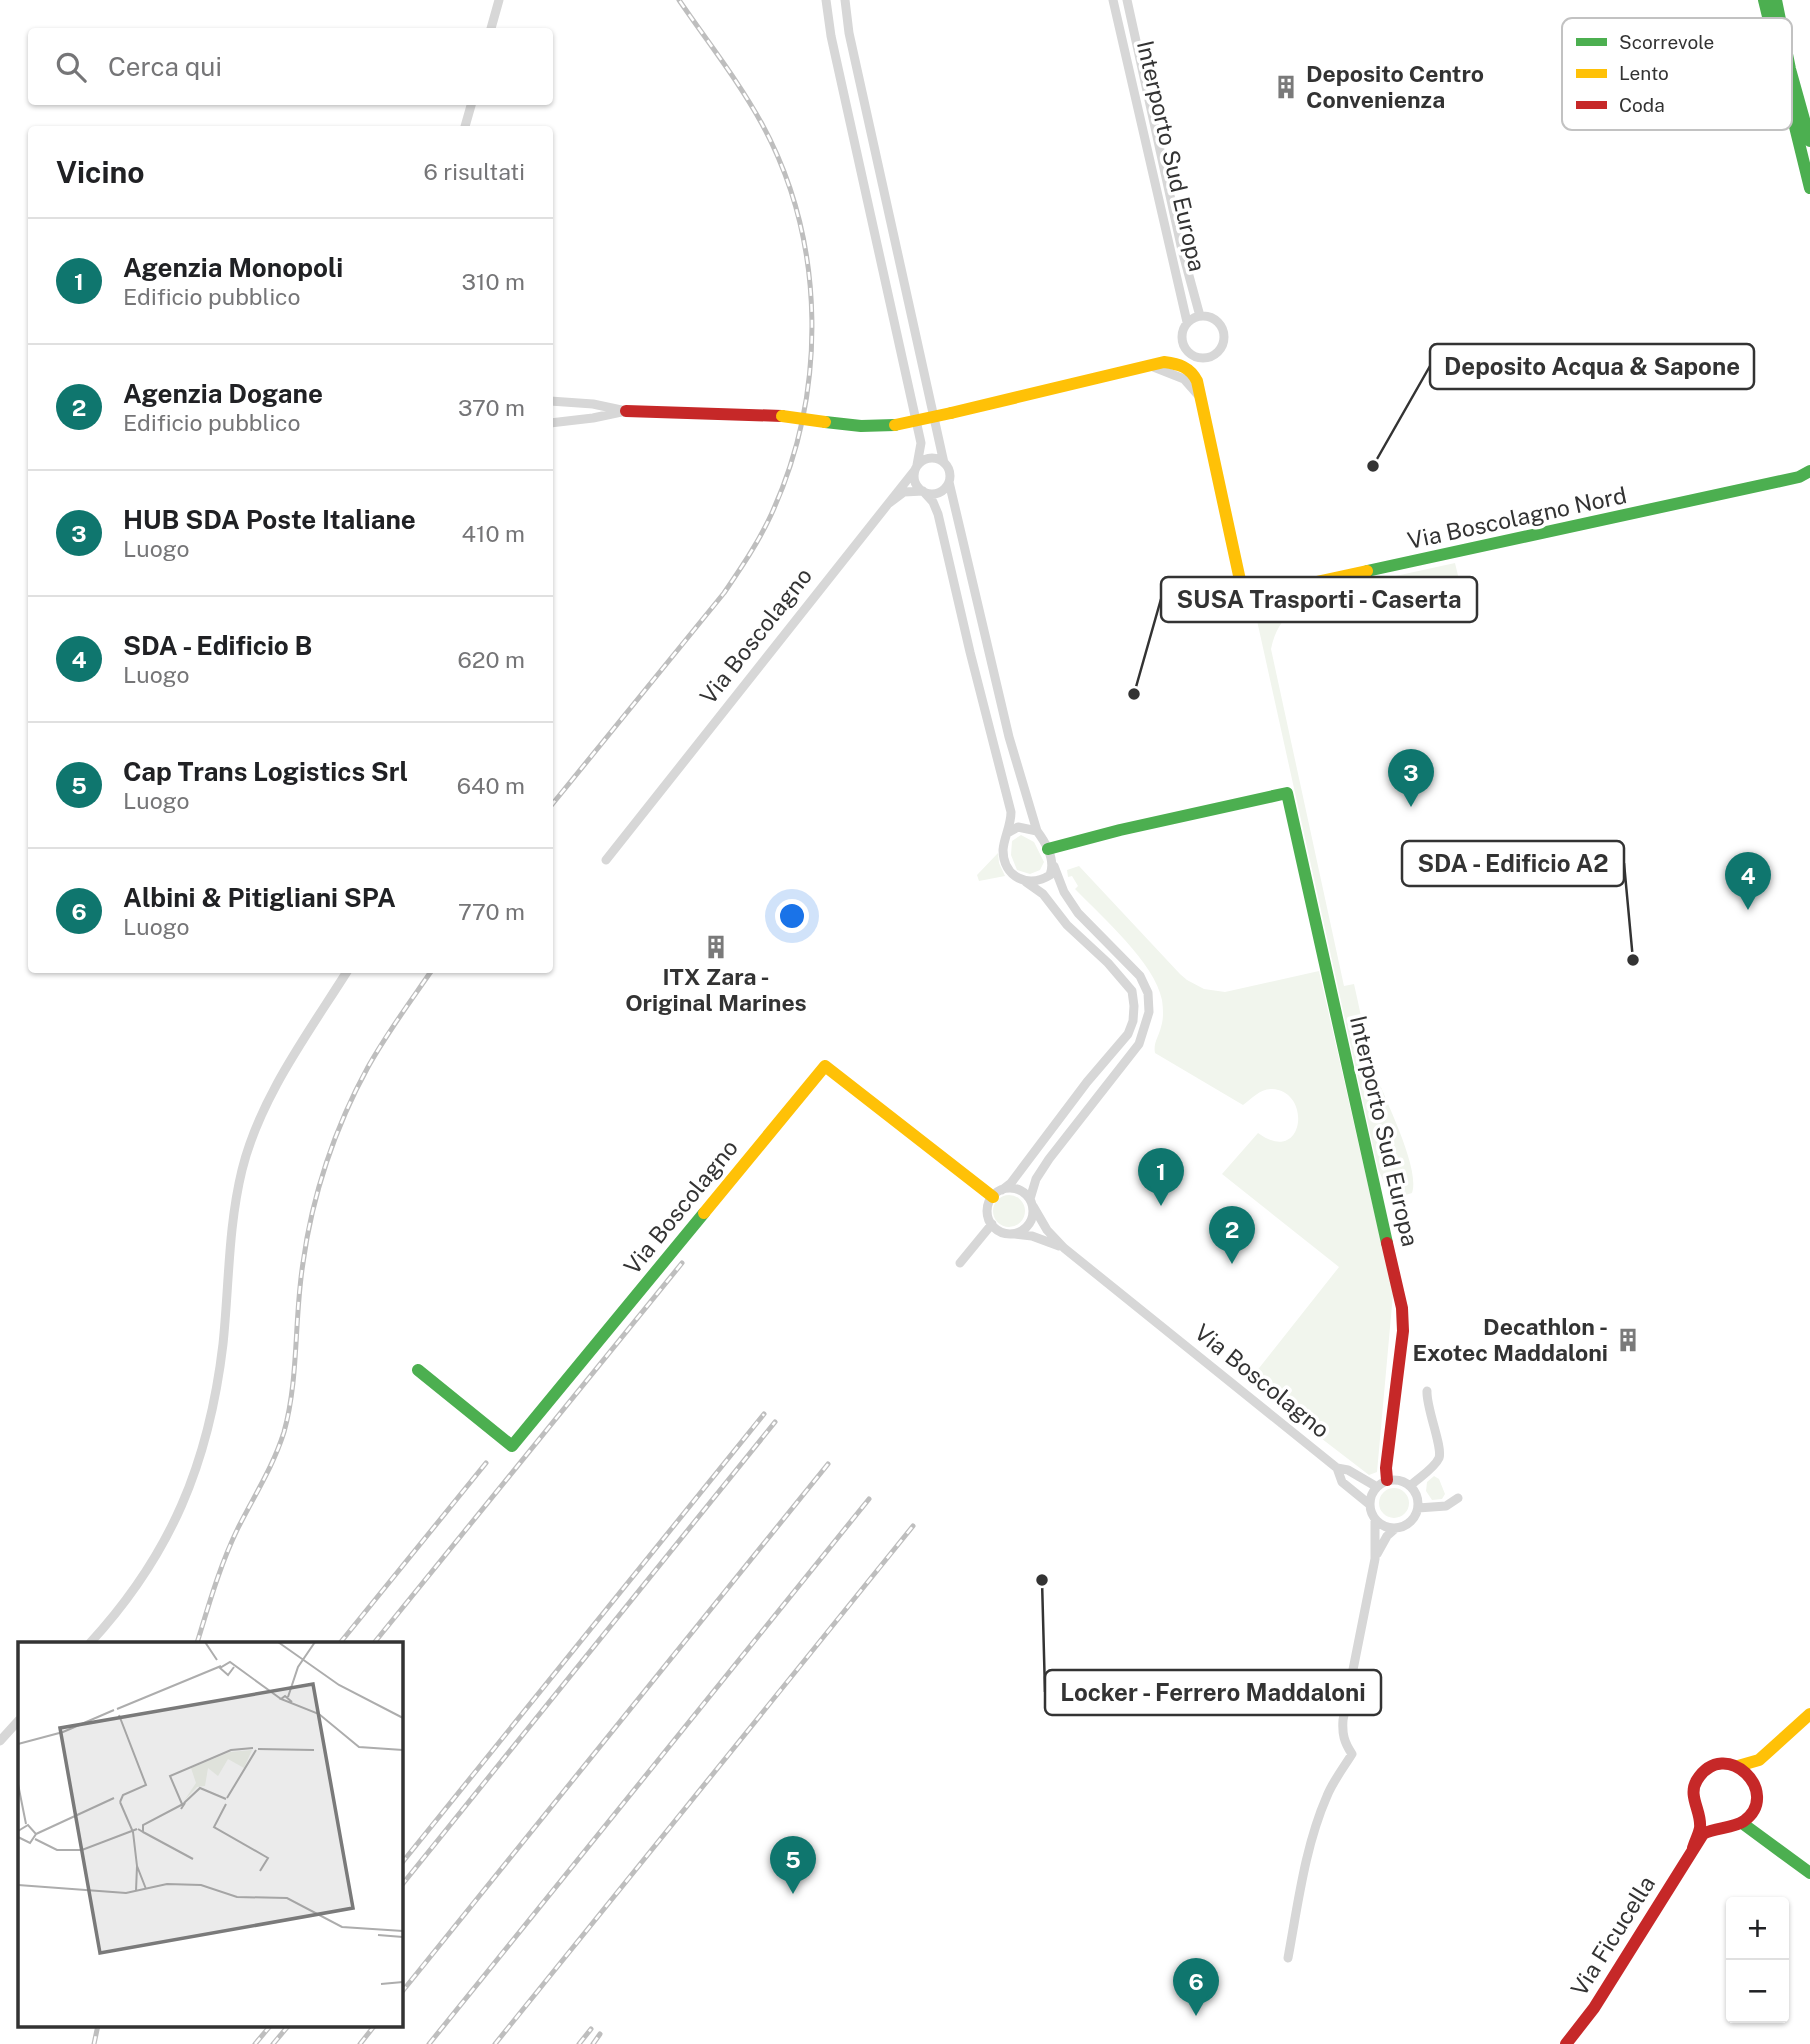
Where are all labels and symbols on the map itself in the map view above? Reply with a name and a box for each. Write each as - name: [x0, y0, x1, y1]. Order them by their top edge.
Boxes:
- legend: [1562, 18, 1792, 130]
- text: Scorrevole: [1619, 31, 1714, 53]
- street label: Interporto Sud Europa: [1132, 38, 1211, 274]
- place label: Deposito Centro Convenienza: [1306, 60, 1484, 113]
- text: Lento: [1619, 62, 1669, 84]
- building icon: Deposito Centro Convenienza: [1272, 73, 1300, 101]
- text: Coda: [1619, 94, 1665, 116]
- callout: Deposito Acqua & Sapone: [1430, 344, 1754, 389]
- text: Deposito Acqua & Sapone: [1444, 352, 1740, 380]
- street label: Via Boscolagno Nord: [1405, 481, 1629, 554]
- street label: Via Boscolagno: [694, 562, 817, 709]
- callout: SUSA Trasporti - Caserta: [1161, 577, 1477, 622]
- text: SUSA Trasporti - Caserta: [1176, 585, 1462, 613]
- pin: 3: [1388, 749, 1434, 807]
- callout: SDA - Edificio A2: [1402, 841, 1624, 886]
- text: SDA - Edificio A2: [1417, 849, 1609, 877]
- pin: 4: [1725, 852, 1771, 910]
- your location: [775, 899, 809, 933]
- building icon: ITX Zara - Original Marines: [702, 933, 730, 961]
- place label: ITX Zara - Original Marines: [625, 963, 807, 1016]
- street label: Interporto Sud Europa: [1345, 1013, 1424, 1249]
- street label: Via Boscolagno: [618, 1134, 743, 1279]
- pin: 1: [1138, 1148, 1184, 1206]
- pin: 2: [1209, 1206, 1255, 1264]
- place label: Decathlon - Exotec Maddaloni: [1413, 1313, 1608, 1366]
- street label: Via Boscolagno: [1190, 1318, 1335, 1443]
- building icon: Decathlon - Exotec Maddaloni: [1614, 1326, 1642, 1354]
- inset map: [18, 1642, 402, 2026]
- callout: Locker - Ferrero Maddaloni: [1045, 1670, 1381, 1715]
- text: Locker - Ferrero Maddaloni: [1060, 1678, 1366, 1706]
- pin: 5: [770, 1836, 816, 1894]
- street label: Via Ficucella: [1565, 1871, 1660, 2001]
- pin: 6: [1173, 1958, 1219, 2016]

